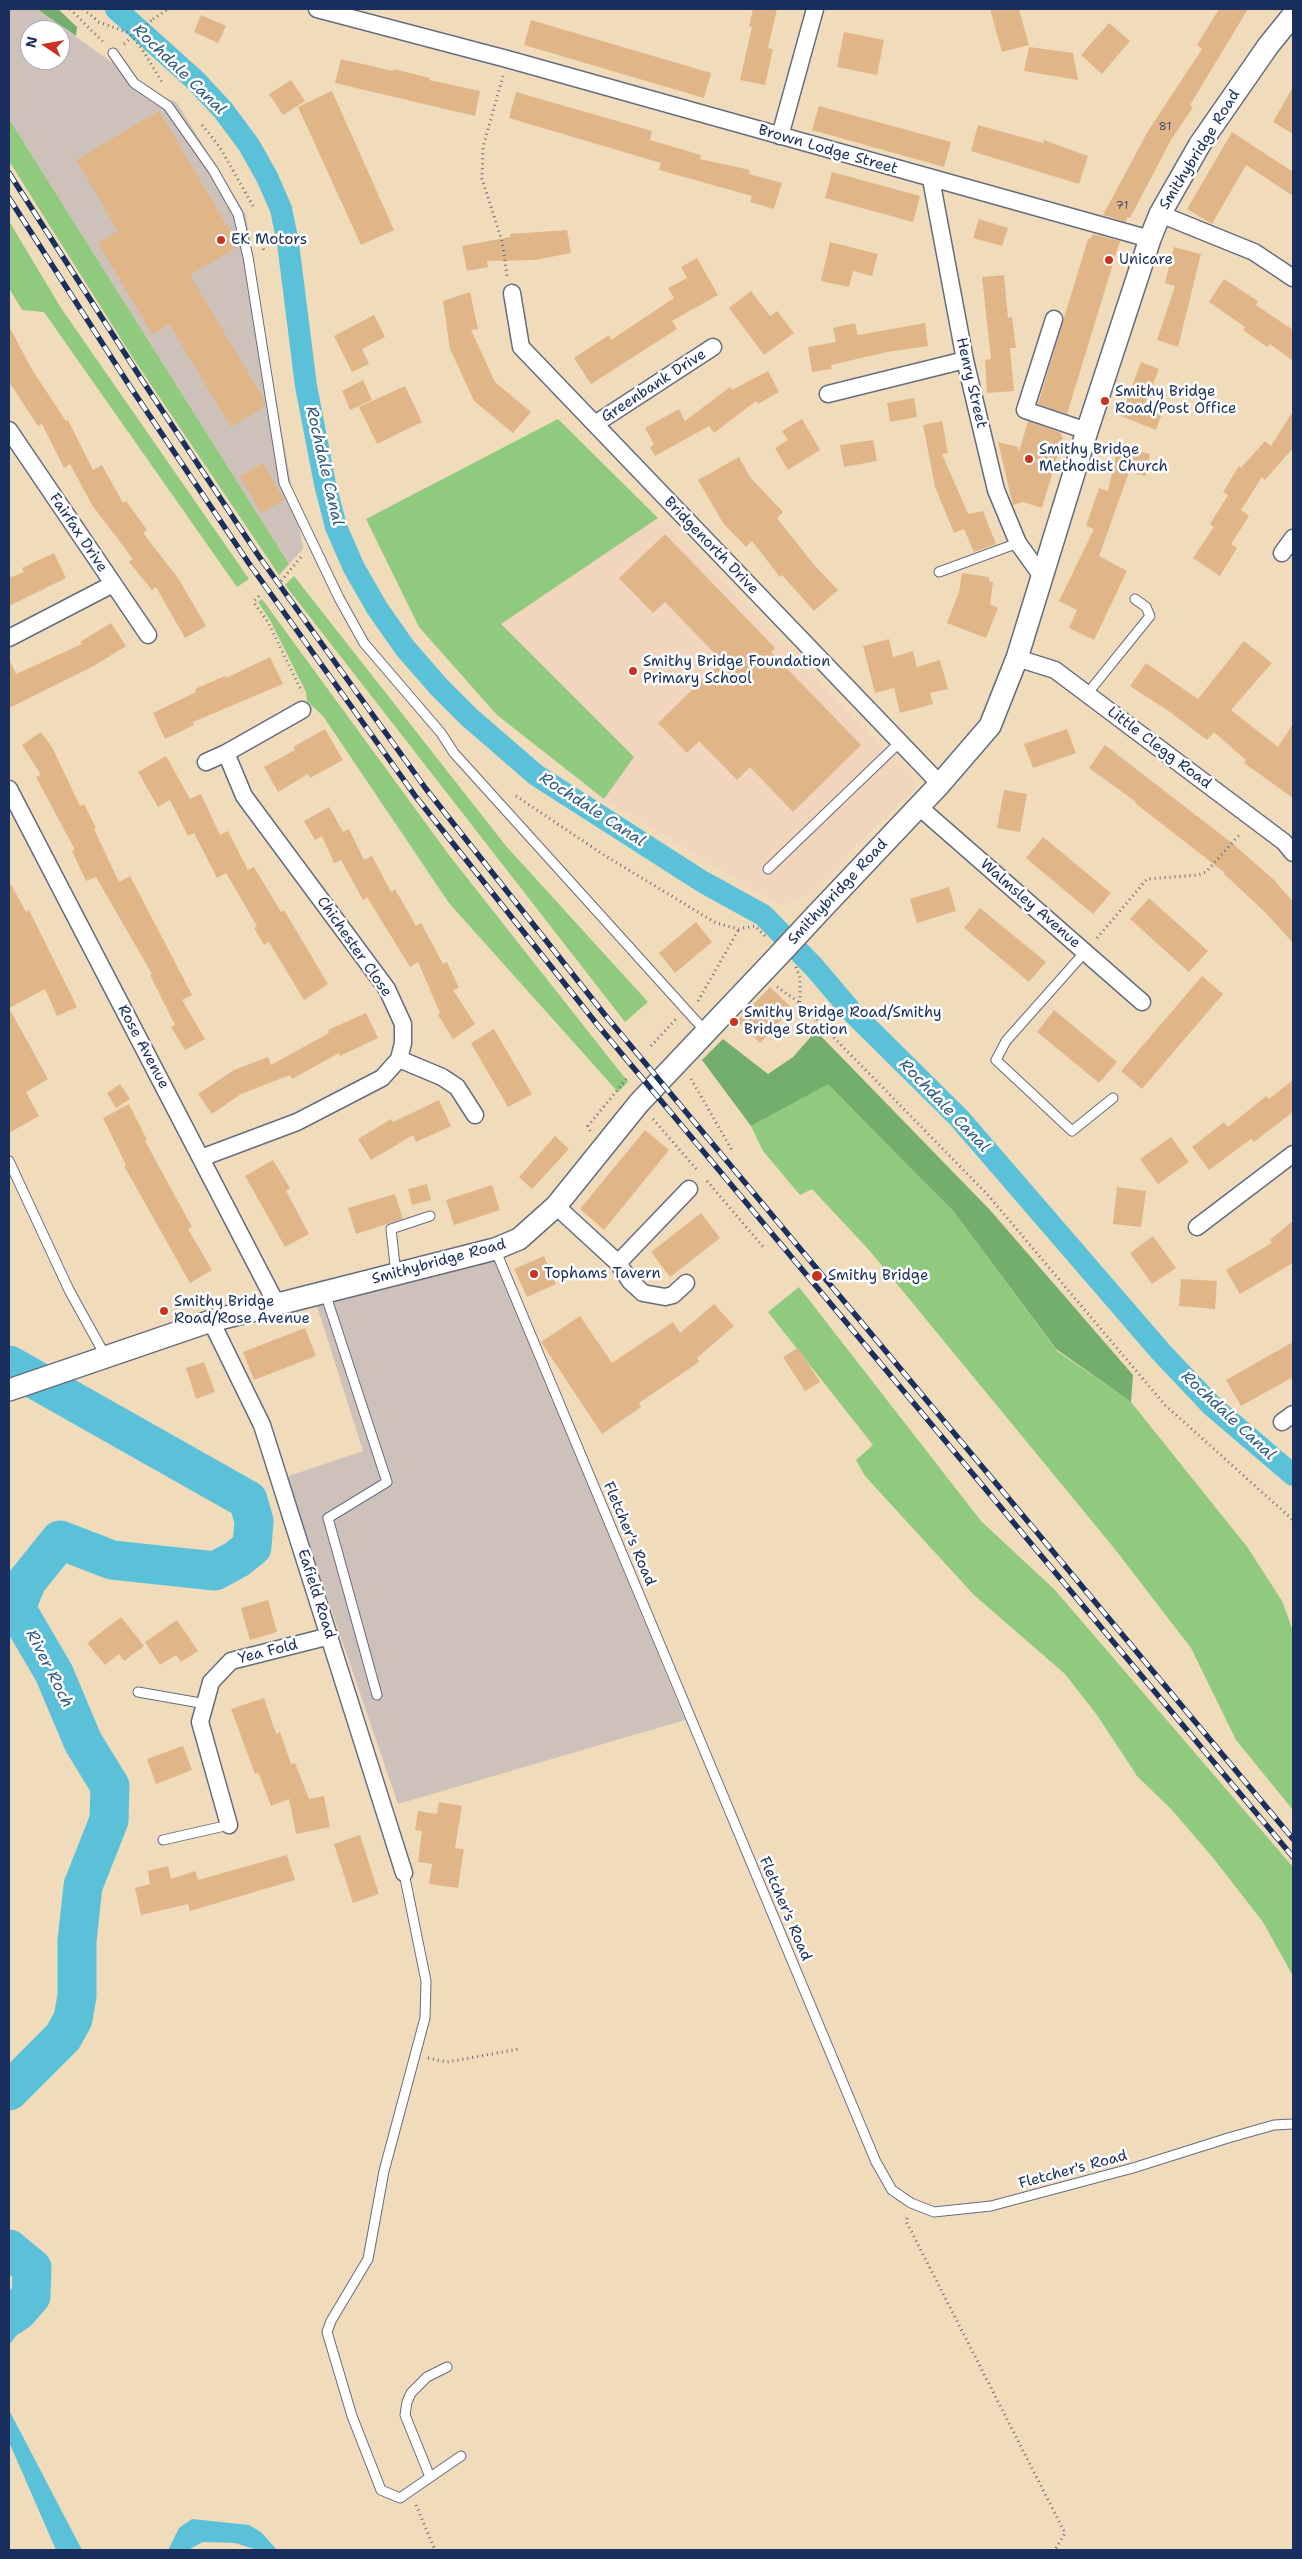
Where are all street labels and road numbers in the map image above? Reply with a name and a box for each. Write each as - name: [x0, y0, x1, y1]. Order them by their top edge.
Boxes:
- street label: Smithybridge Road: [1156, 87, 1244, 213]
- street label: Brown Lodge Street: [756, 121, 900, 179]
- street label: Henry Street: [952, 336, 990, 430]
- street label: Greenbank Drive: [598, 345, 710, 427]
- street label: Fairfax Drive: [45, 490, 111, 576]
- street label: Bridgenorth Drive: [660, 494, 762, 598]
- street label: Little Clegg Road: [1103, 703, 1215, 793]
- street label: Smithybridge Road: [784, 835, 892, 949]
- street label: Walmsley Avenue: [976, 856, 1084, 952]
- street label: Chichester Close: [313, 893, 395, 1001]
- street label: Rose Avenue: [113, 1002, 173, 1092]
- street label: Smithybridge Road: [370, 1235, 508, 1289]
- street label: Fletcher's Road: [599, 1479, 659, 1589]
- street label: Eafield Road: [293, 1547, 339, 1641]
- street label: Yea Fold: [236, 1636, 300, 1668]
- street label: Fletcher's Road: [755, 1854, 815, 1964]
- street label: Fletcher's Road: [1017, 2147, 1129, 2193]

